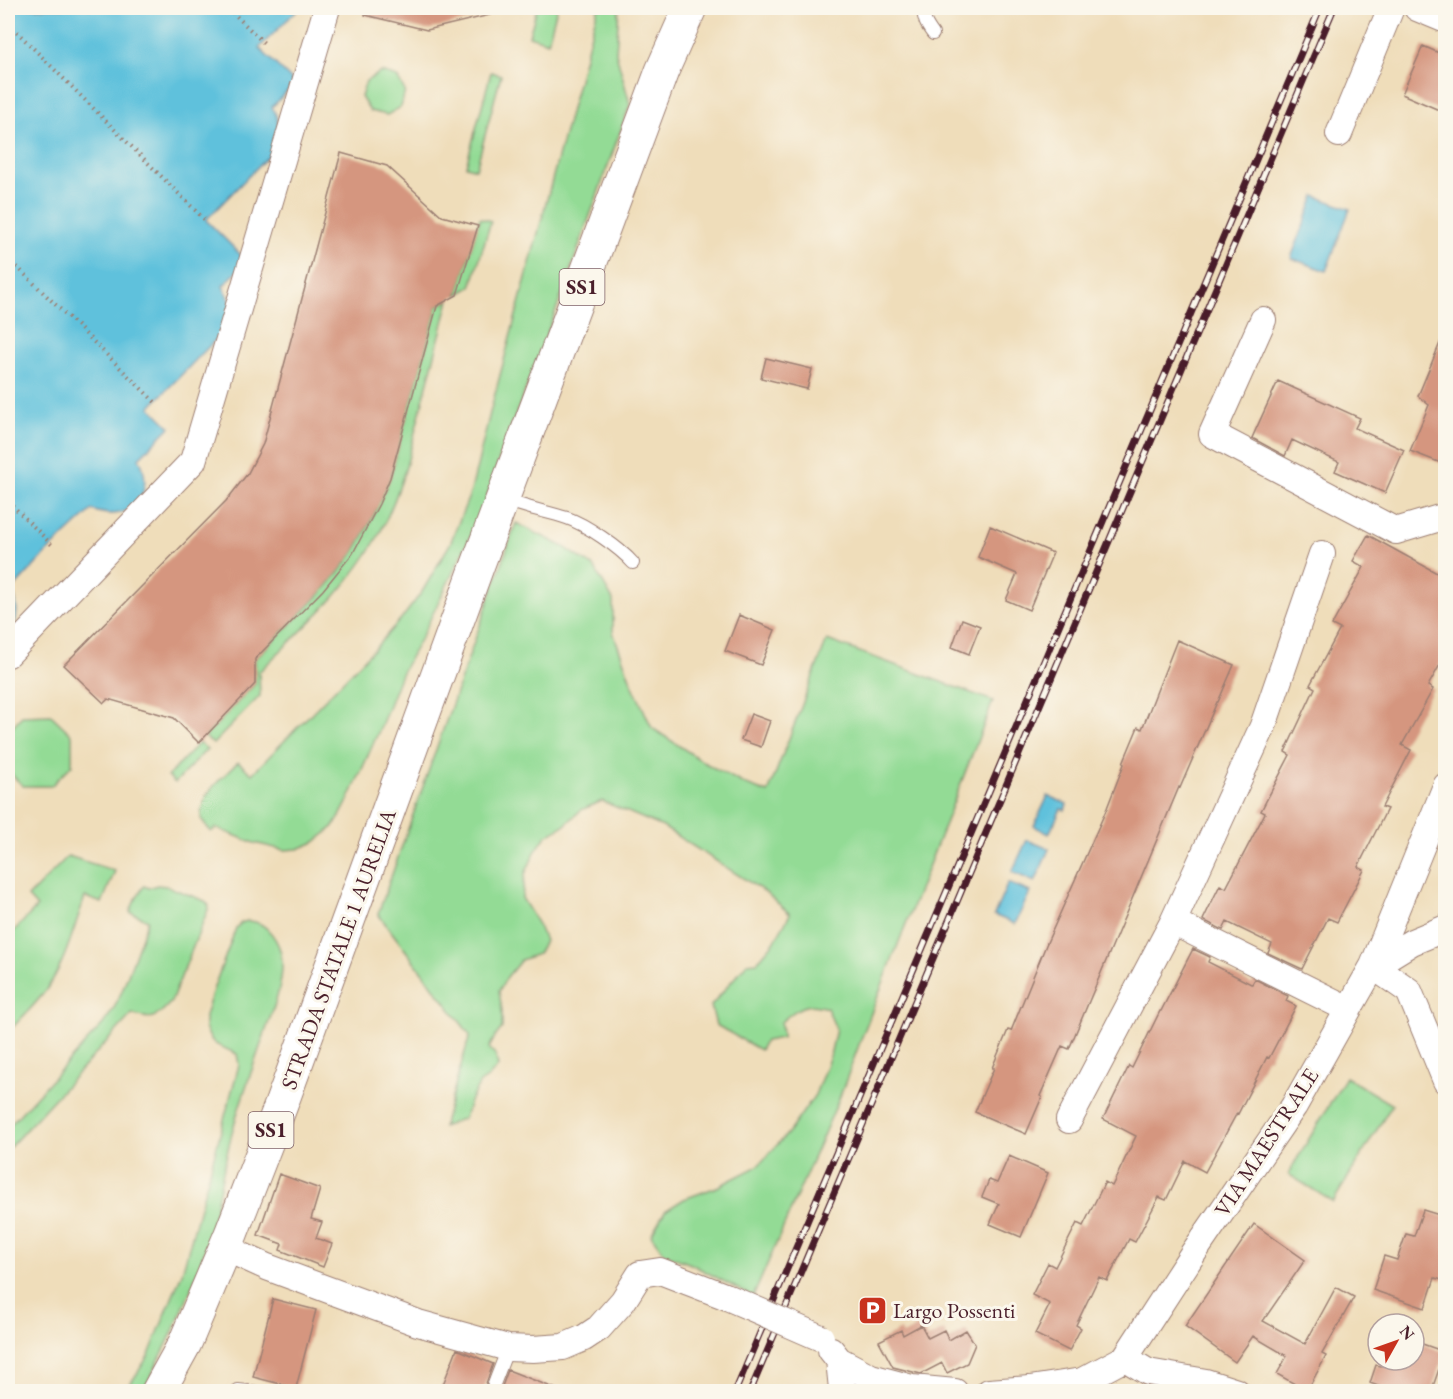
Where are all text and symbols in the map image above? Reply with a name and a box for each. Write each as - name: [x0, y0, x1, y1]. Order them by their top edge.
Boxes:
- road number: SS1: [560, 269, 604, 305]
- street label: STRADA STATALE 1 AURELIA: [274, 804, 403, 1093]
- street label: VIA MAESTRALE: [1208, 1063, 1325, 1222]
- road number: SS1: [248, 1112, 294, 1148]
- parking icon: Largo Possenti: [856, 1294, 888, 1326]
- place label: Largo Possenti: [893, 1296, 1015, 1325]
- north arrow: [1366, 1312, 1426, 1372]
- text: N: [1395, 1321, 1419, 1344]

